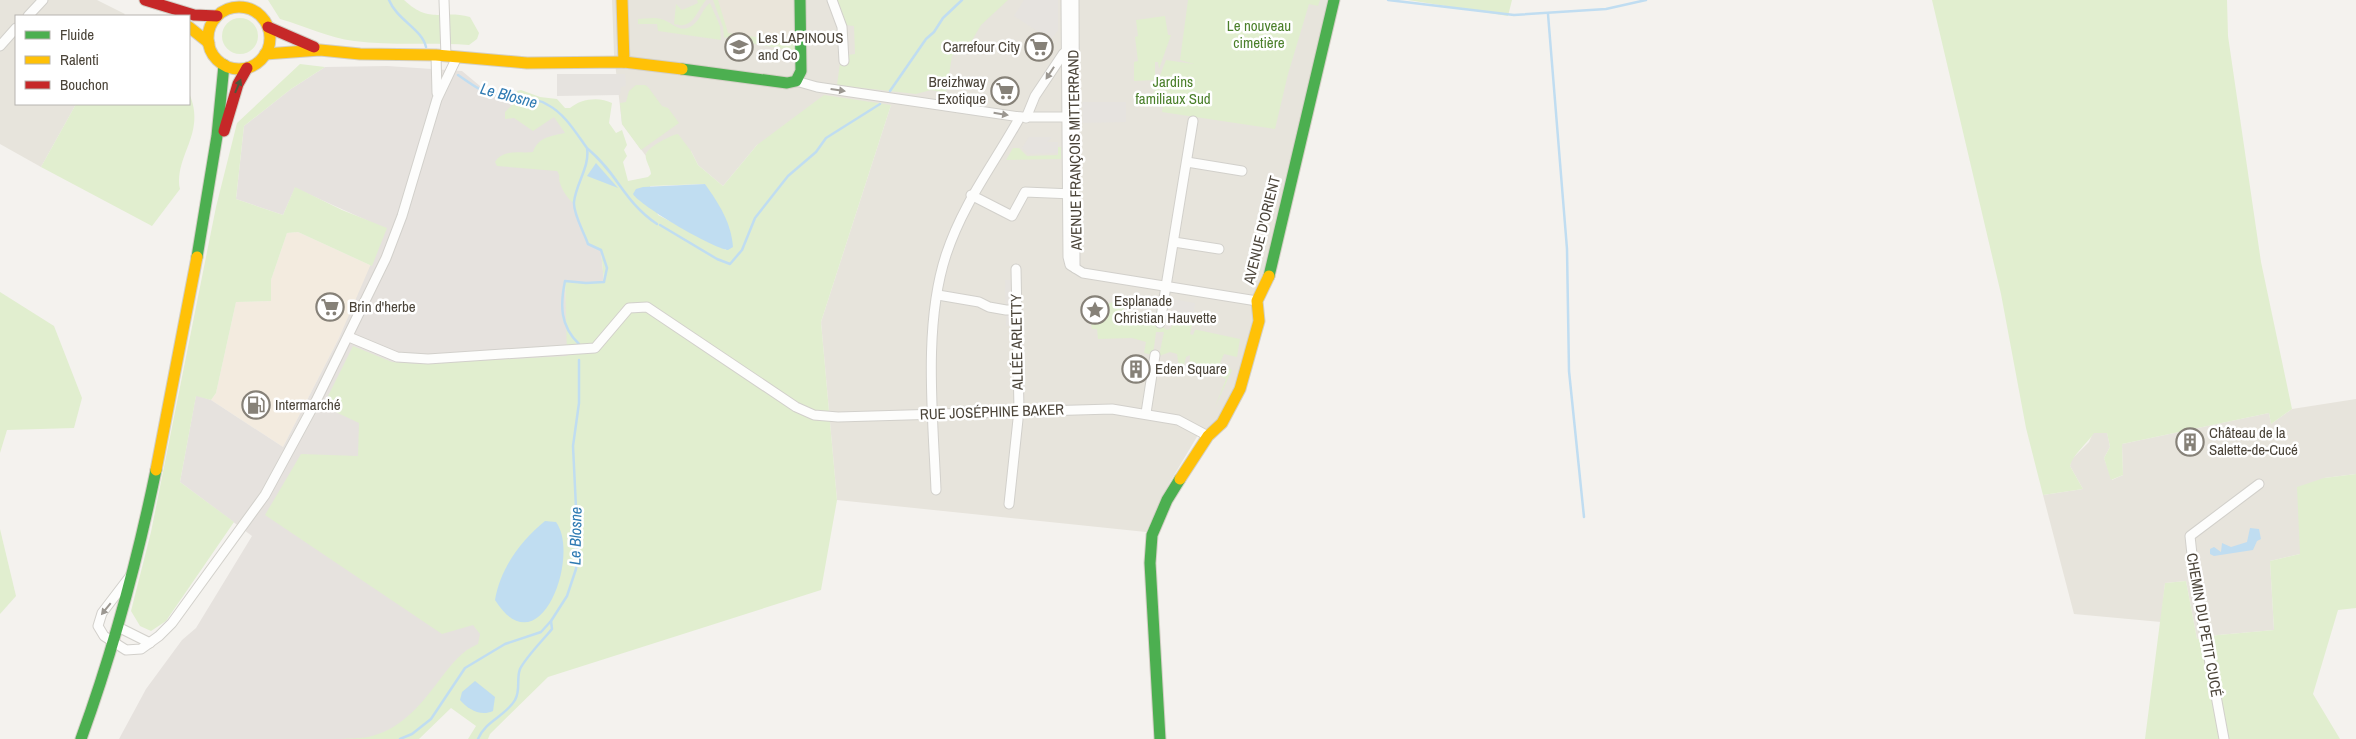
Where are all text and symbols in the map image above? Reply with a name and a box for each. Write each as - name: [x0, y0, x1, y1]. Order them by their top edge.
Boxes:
- legend: [15, 15, 190, 105]
- park label: Le nouveau cimetière: [1227, 15, 1291, 53]
- text: Fluide: [60, 24, 94, 45]
- place label: Les LAPINOUS and Co: [758, 27, 843, 65]
- school or university icon: Les LAPINOUS and Co: [724, 32, 754, 62]
- supermarket icon: Carrefour City: [1024, 32, 1054, 62]
- place label: Carrefour City: [943, 36, 1021, 57]
- text: Ralenti: [60, 49, 99, 70]
- street label: AVENUE FRANÇOIS MITTERRAND: [1062, 49, 1087, 252]
- one-way arrow: [1045, 66, 1055, 79]
- place label: Breizhway Exotique: [929, 71, 987, 109]
- park label: Jardins familiaux Sud: [1135, 71, 1211, 109]
- text: Bouchon: [60, 74, 109, 95]
- supermarket icon: Breizhway Exotique: [990, 76, 1020, 106]
- water label: Le Blosne: [478, 77, 540, 113]
- one-way arrow: [234, 79, 242, 93]
- one-way arrow: [831, 86, 847, 94]
- one-way arrow: [993, 110, 1009, 118]
- street label: AVENUE D'ORIENT: [1238, 173, 1285, 287]
- place label: Esplanade Christian Hauvette: [1114, 290, 1217, 328]
- supermarket icon: Brin d'herbe: [315, 292, 345, 322]
- street label: ALLÉE ARLETTY: [1005, 293, 1028, 391]
- place icon: Esplanade Christian Hauvette: [1080, 295, 1110, 325]
- place label: Brin d'herbe: [349, 296, 416, 317]
- building icon: Eden Square: [1121, 354, 1151, 384]
- place label: Eden Square: [1155, 358, 1227, 379]
- fuel station icon: Intermarché: [241, 390, 271, 420]
- place label: Intermarché: [275, 394, 341, 415]
- street label: RUE JOSÉPHINE BAKER: [920, 398, 1065, 425]
- place label: Château de la Salette-de-Cucé: [2209, 422, 2298, 460]
- building icon: Château de la Salette-de-Cucé: [2175, 427, 2205, 457]
- water label: Le Blosne: [563, 507, 587, 565]
- street label: CHEMIN DU PETIT CUCÉ: [2181, 551, 2228, 699]
- one-way arrow: [101, 603, 112, 616]

